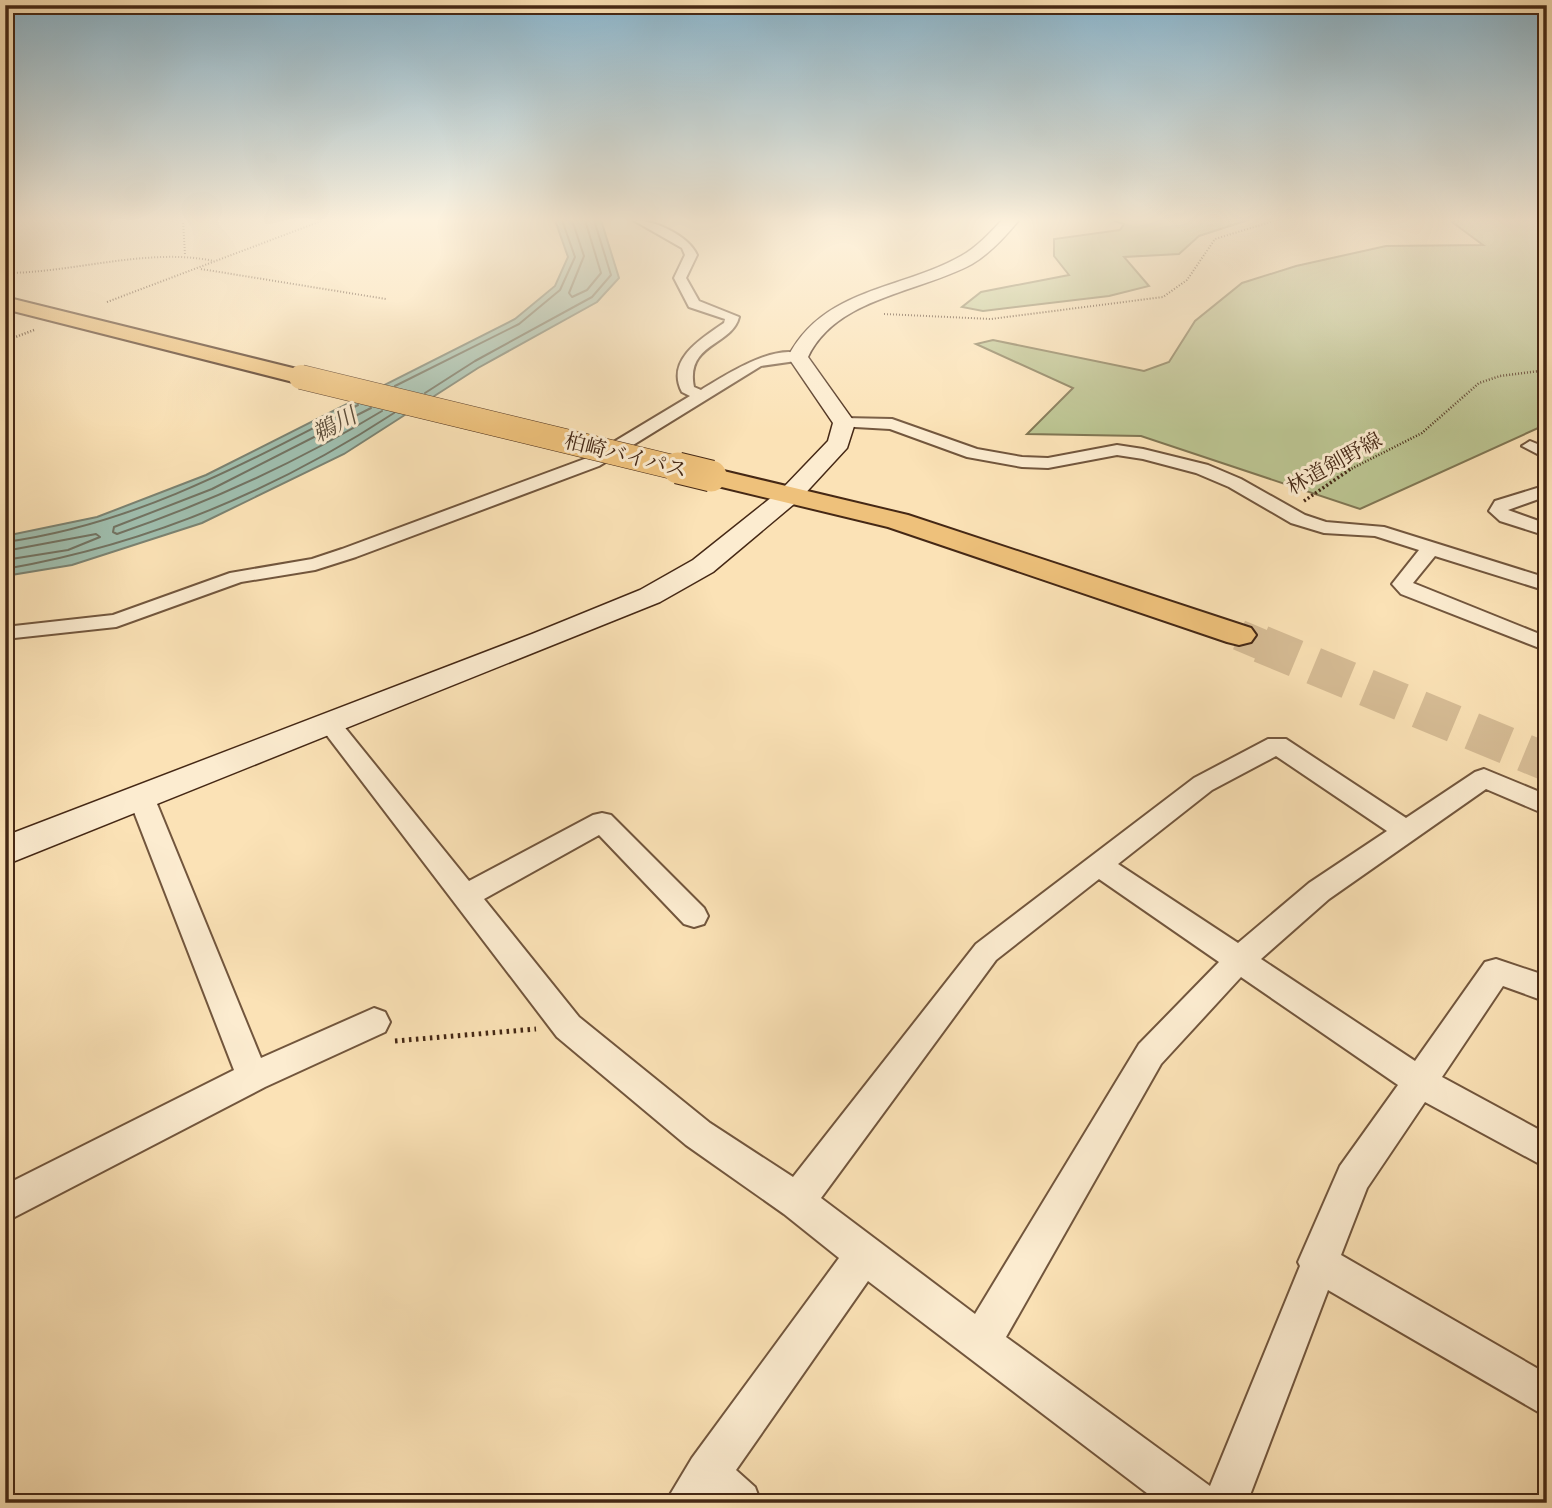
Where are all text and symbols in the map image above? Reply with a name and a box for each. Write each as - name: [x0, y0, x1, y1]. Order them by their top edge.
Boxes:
- water label: 鵜川: [306, 397, 365, 449]
- street label: 林道剣野線: [1281, 424, 1387, 502]
- street label: 柏崎バイパス: [561, 425, 691, 485]

